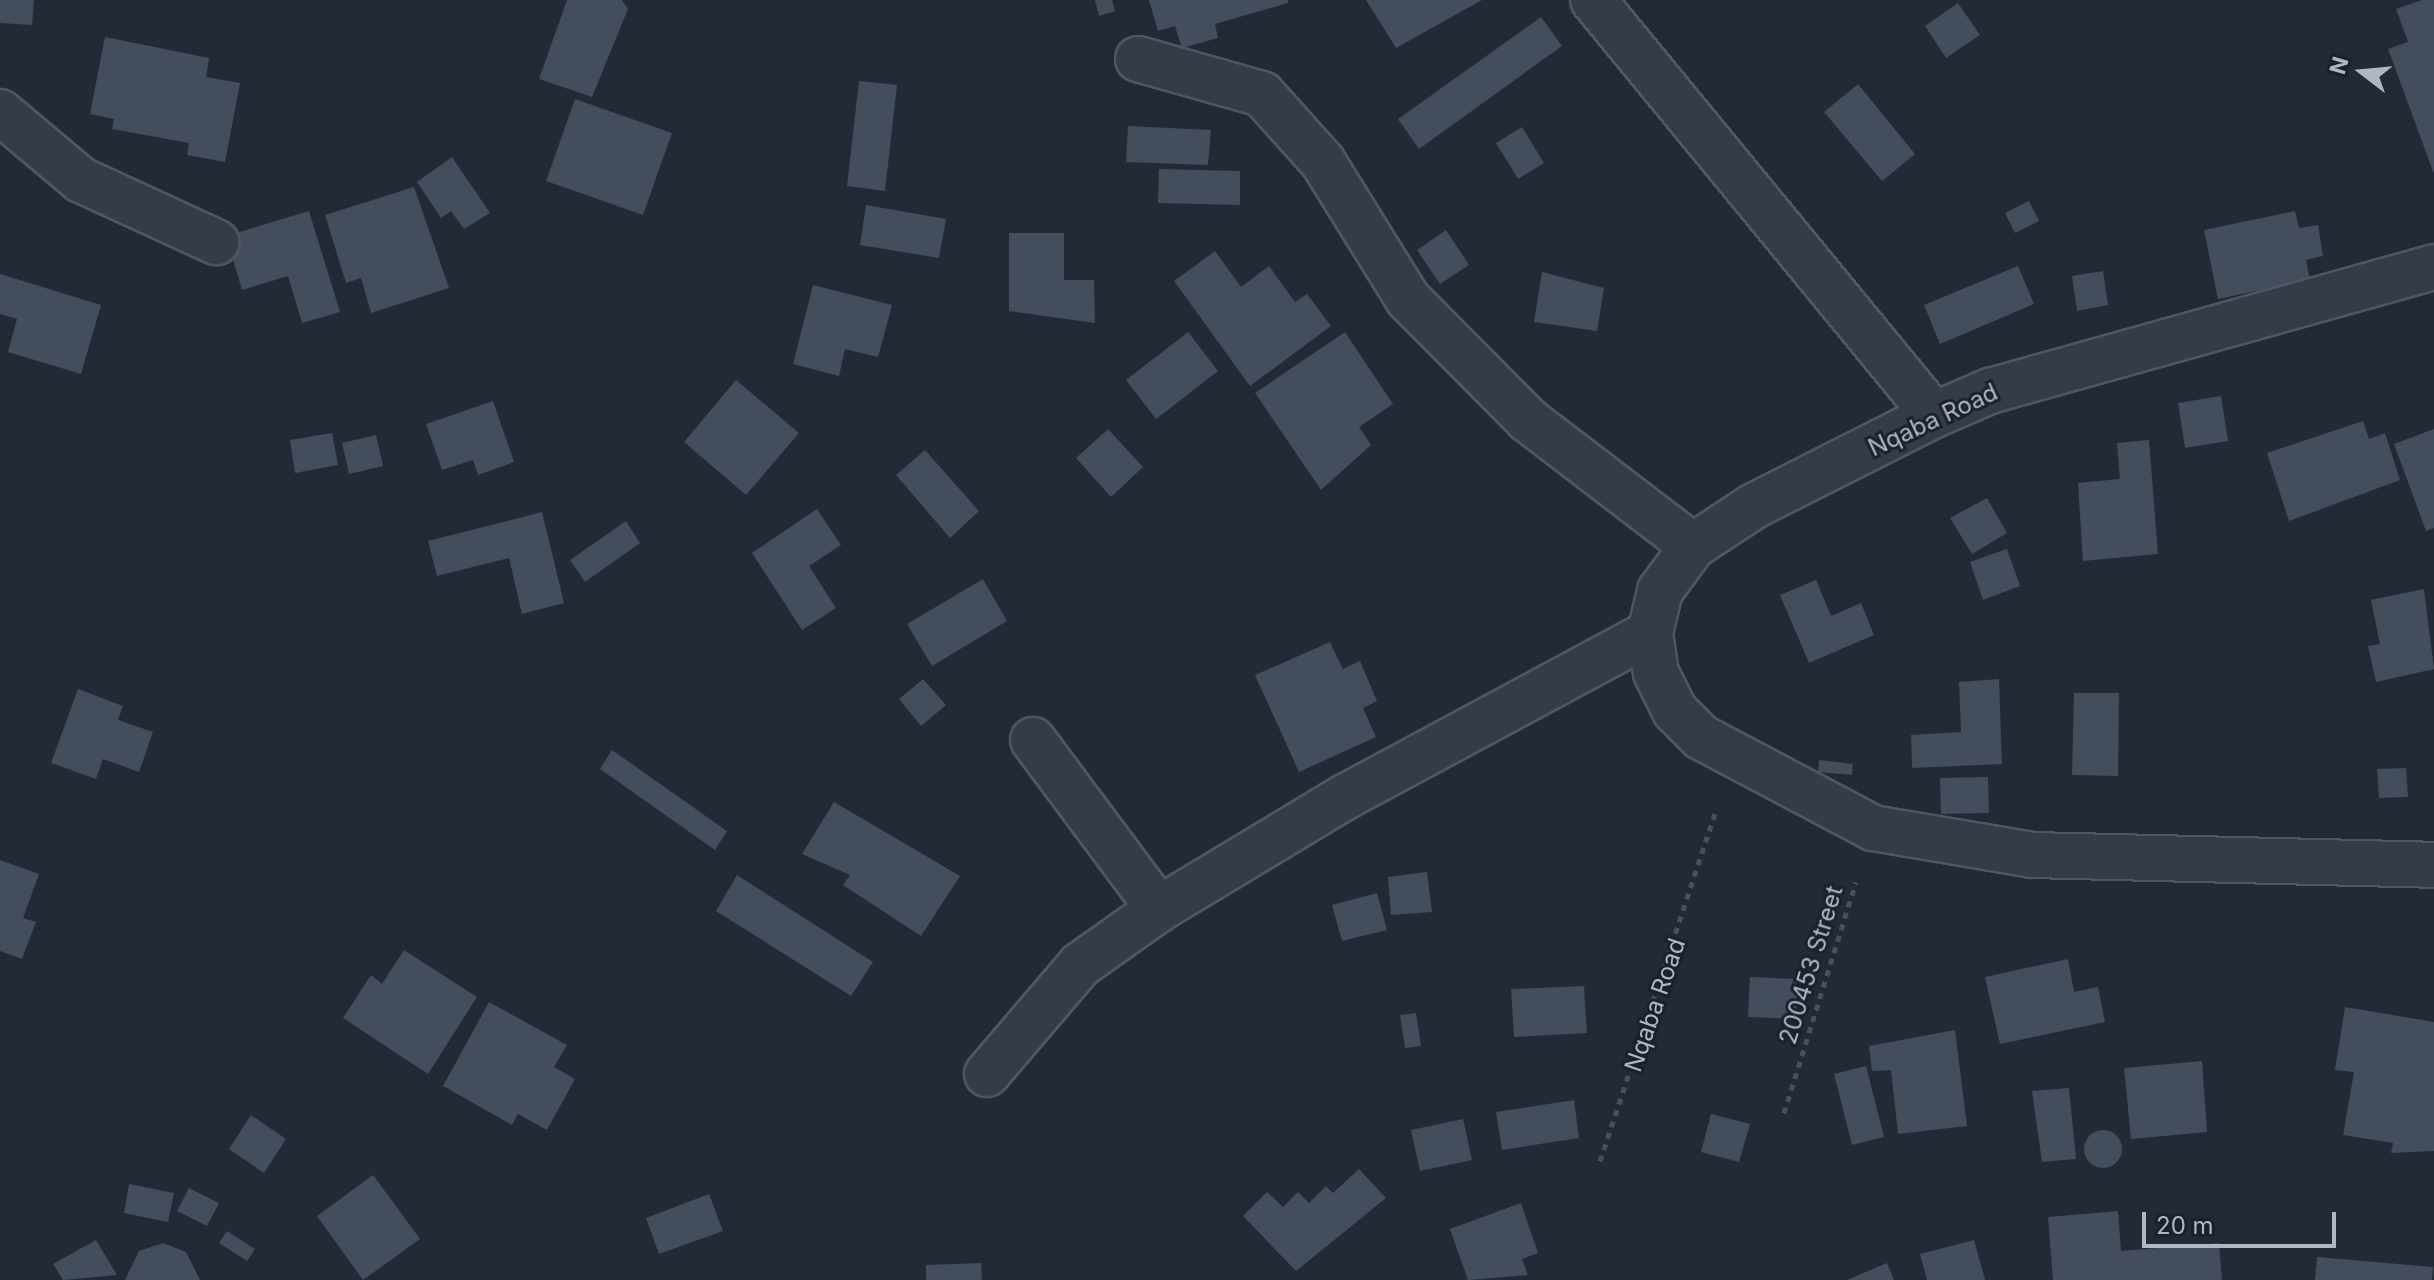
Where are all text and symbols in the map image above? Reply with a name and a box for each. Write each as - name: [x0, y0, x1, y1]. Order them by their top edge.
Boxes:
- north arrow: [2322, 32, 2402, 112]
- text: N: [2324, 54, 2354, 77]
- street label: Nqaba Road: [1864, 378, 2002, 462]
- street label: 200453 Street: [1773, 882, 1849, 1048]
- street label: Nqaba Road: [1619, 934, 1691, 1076]
- scale bar: [2146, 1196, 2340, 1246]
- text: 20 m: [2156, 1211, 2214, 1240]

